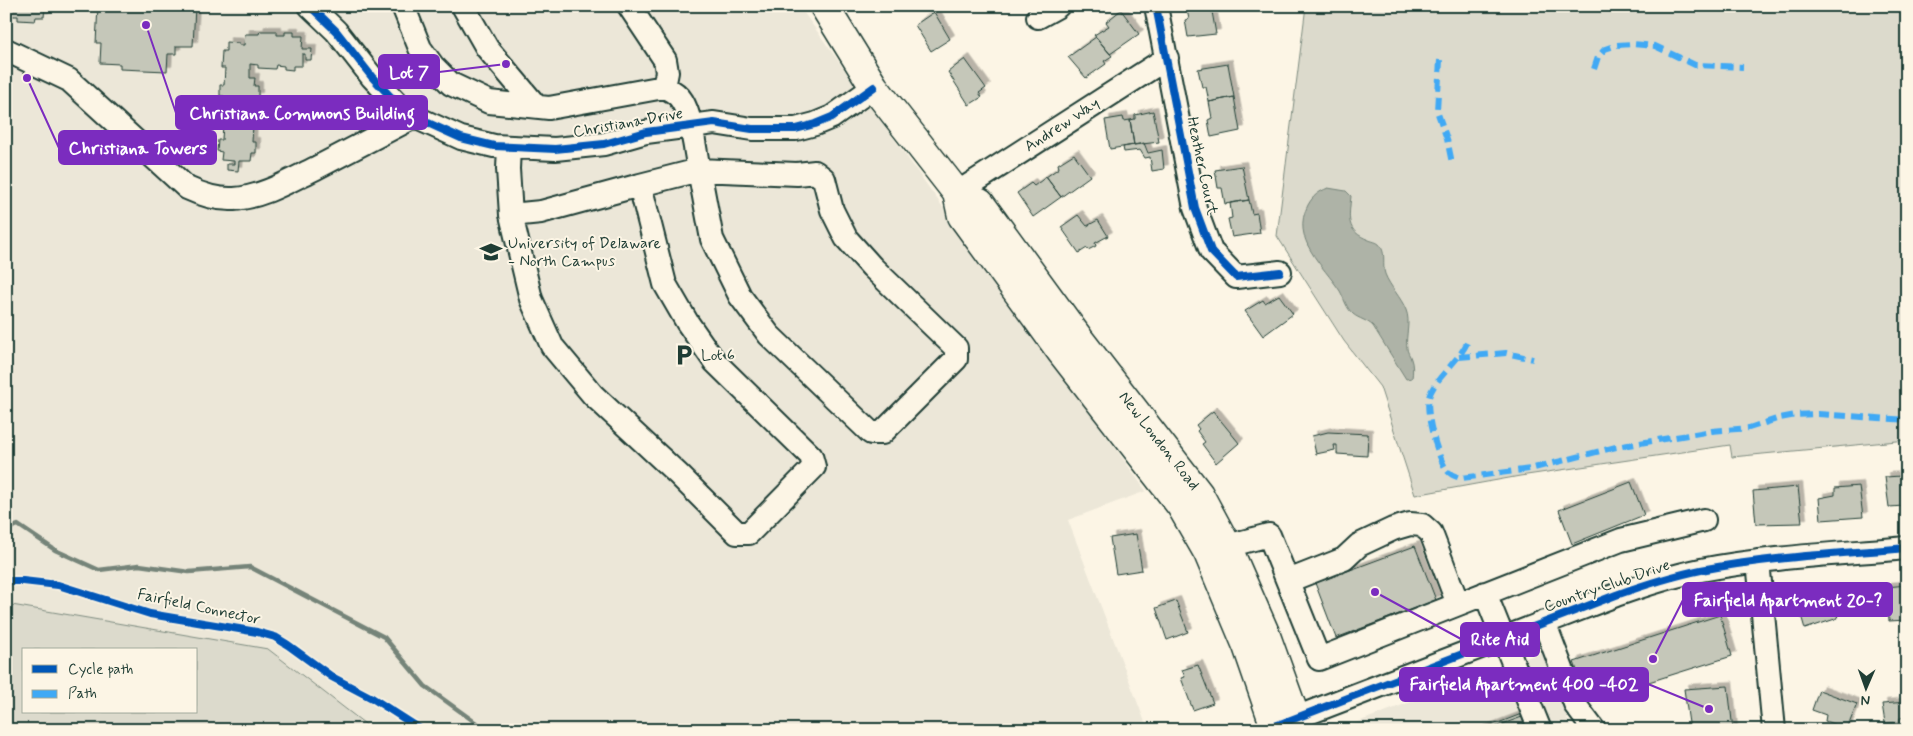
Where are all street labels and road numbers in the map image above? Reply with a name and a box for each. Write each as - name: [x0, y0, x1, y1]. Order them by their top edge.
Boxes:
- street label: Andrew Way: [1020, 93, 1104, 157]
- street label: Christiana Drive: [571, 103, 685, 143]
- street label: Heather Court: [1181, 115, 1223, 218]
- street label: New London Road: [1114, 387, 1204, 495]
- street label: Country Club Drive: [1541, 555, 1673, 617]
- street label: Fairfield Connector: [136, 584, 263, 630]

